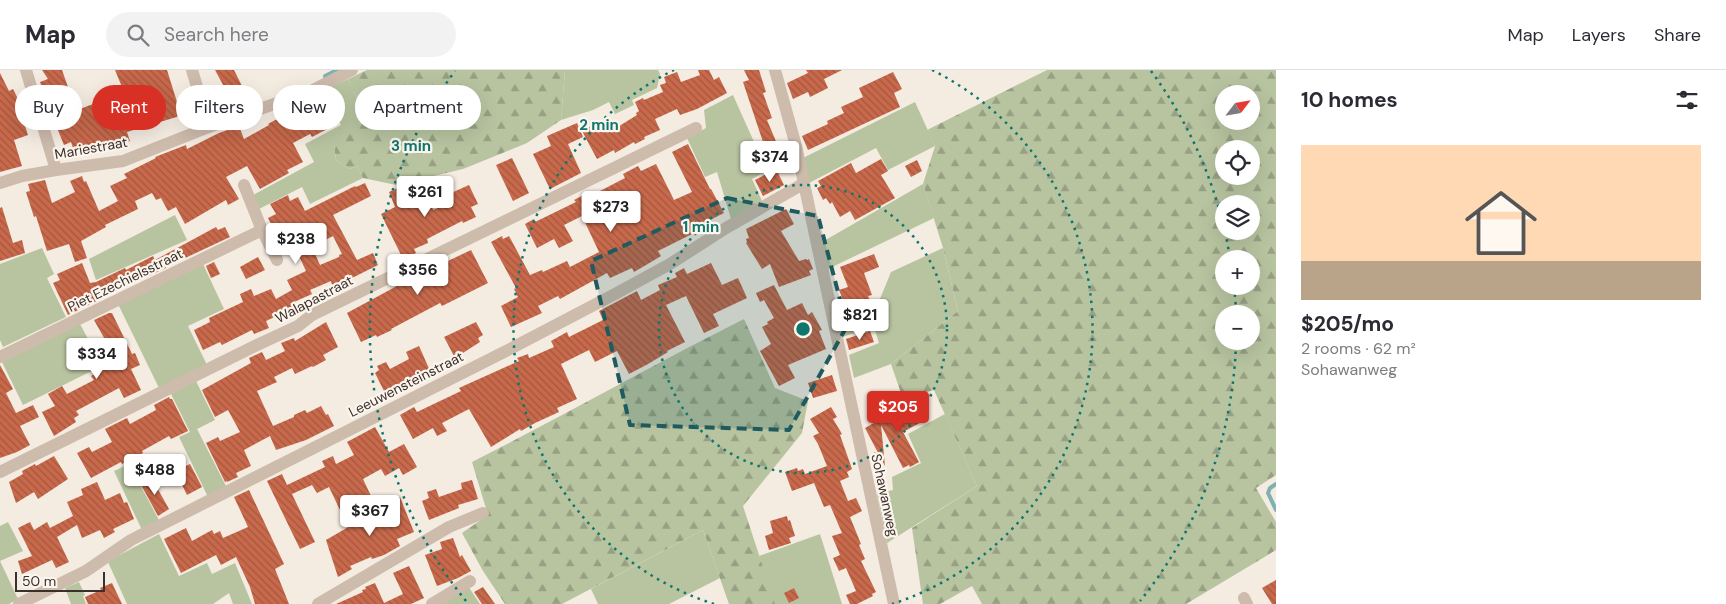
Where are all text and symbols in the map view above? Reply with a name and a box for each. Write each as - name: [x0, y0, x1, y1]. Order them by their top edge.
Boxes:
- search box: [106, 12, 456, 57]
- text: Map: [25, 19, 76, 50]
- icon: search: [124, 21, 152, 49]
- text: Search here: [164, 22, 269, 47]
- text: Map: [1508, 23, 1544, 47]
- text: Layers: [1572, 23, 1626, 47]
- text: Share: [1654, 23, 1701, 47]
- chip: Buy: [15, 85, 82, 130]
- chip: Rent: [92, 85, 166, 130]
- chip: Filters: [176, 85, 263, 130]
- chip: New: [273, 85, 345, 130]
- chip: Apartment: [355, 85, 481, 130]
- north arrow: [1215, 85, 1260, 130]
- map controls: [1215, 85, 1260, 350]
- text: 10 homes: [1301, 86, 1398, 114]
- icon: filters: [1673, 86, 1701, 114]
- text: 2 min: [579, 115, 619, 135]
- street label: Mariestraat: [53, 133, 129, 163]
- text: 3 min: [391, 136, 431, 156]
- pin: $374: [740, 140, 800, 183]
- button: locate: [1215, 140, 1260, 185]
- text: $374: [751, 146, 789, 167]
- pin: $261: [395, 176, 455, 218]
- icon: home: [1456, 178, 1546, 268]
- text: $261: [408, 181, 442, 202]
- pin: $273: [581, 190, 641, 233]
- button: layers: [1215, 195, 1260, 240]
- text: $273: [593, 196, 629, 217]
- text: 1 min: [683, 217, 719, 237]
- pin: $238: [266, 222, 326, 265]
- text: $238: [277, 228, 315, 249]
- street label: Piet Ezechielsstraat: [64, 244, 186, 316]
- button: +: [1215, 250, 1260, 295]
- pin: $356: [388, 254, 448, 296]
- text: $356: [398, 259, 438, 280]
- street label: Walapastraat: [272, 271, 356, 327]
- pin: $821: [830, 298, 890, 341]
- text: $821: [843, 304, 877, 325]
- button: −: [1215, 305, 1260, 350]
- text: $205/mo: [1301, 310, 1394, 338]
- centre of rings: [794, 320, 812, 338]
- pin: $334: [67, 338, 127, 380]
- text: 2 rooms · 62 m²: [1301, 338, 1416, 359]
- text: $334: [77, 343, 117, 364]
- street label: Leeuwensteinstraat: [345, 347, 467, 421]
- text: Sohawanweg: [1301, 359, 1397, 380]
- pin: $205: [868, 390, 928, 433]
- text: $205: [878, 396, 918, 417]
- street label: Sohawanweg: [867, 452, 903, 538]
- pin: $488: [125, 454, 185, 496]
- text: $488: [135, 459, 175, 480]
- pin: $367: [340, 494, 400, 537]
- text: $367: [351, 500, 389, 521]
- scale bar: [15, 569, 105, 592]
- text: 50 m: [22, 572, 56, 590]

